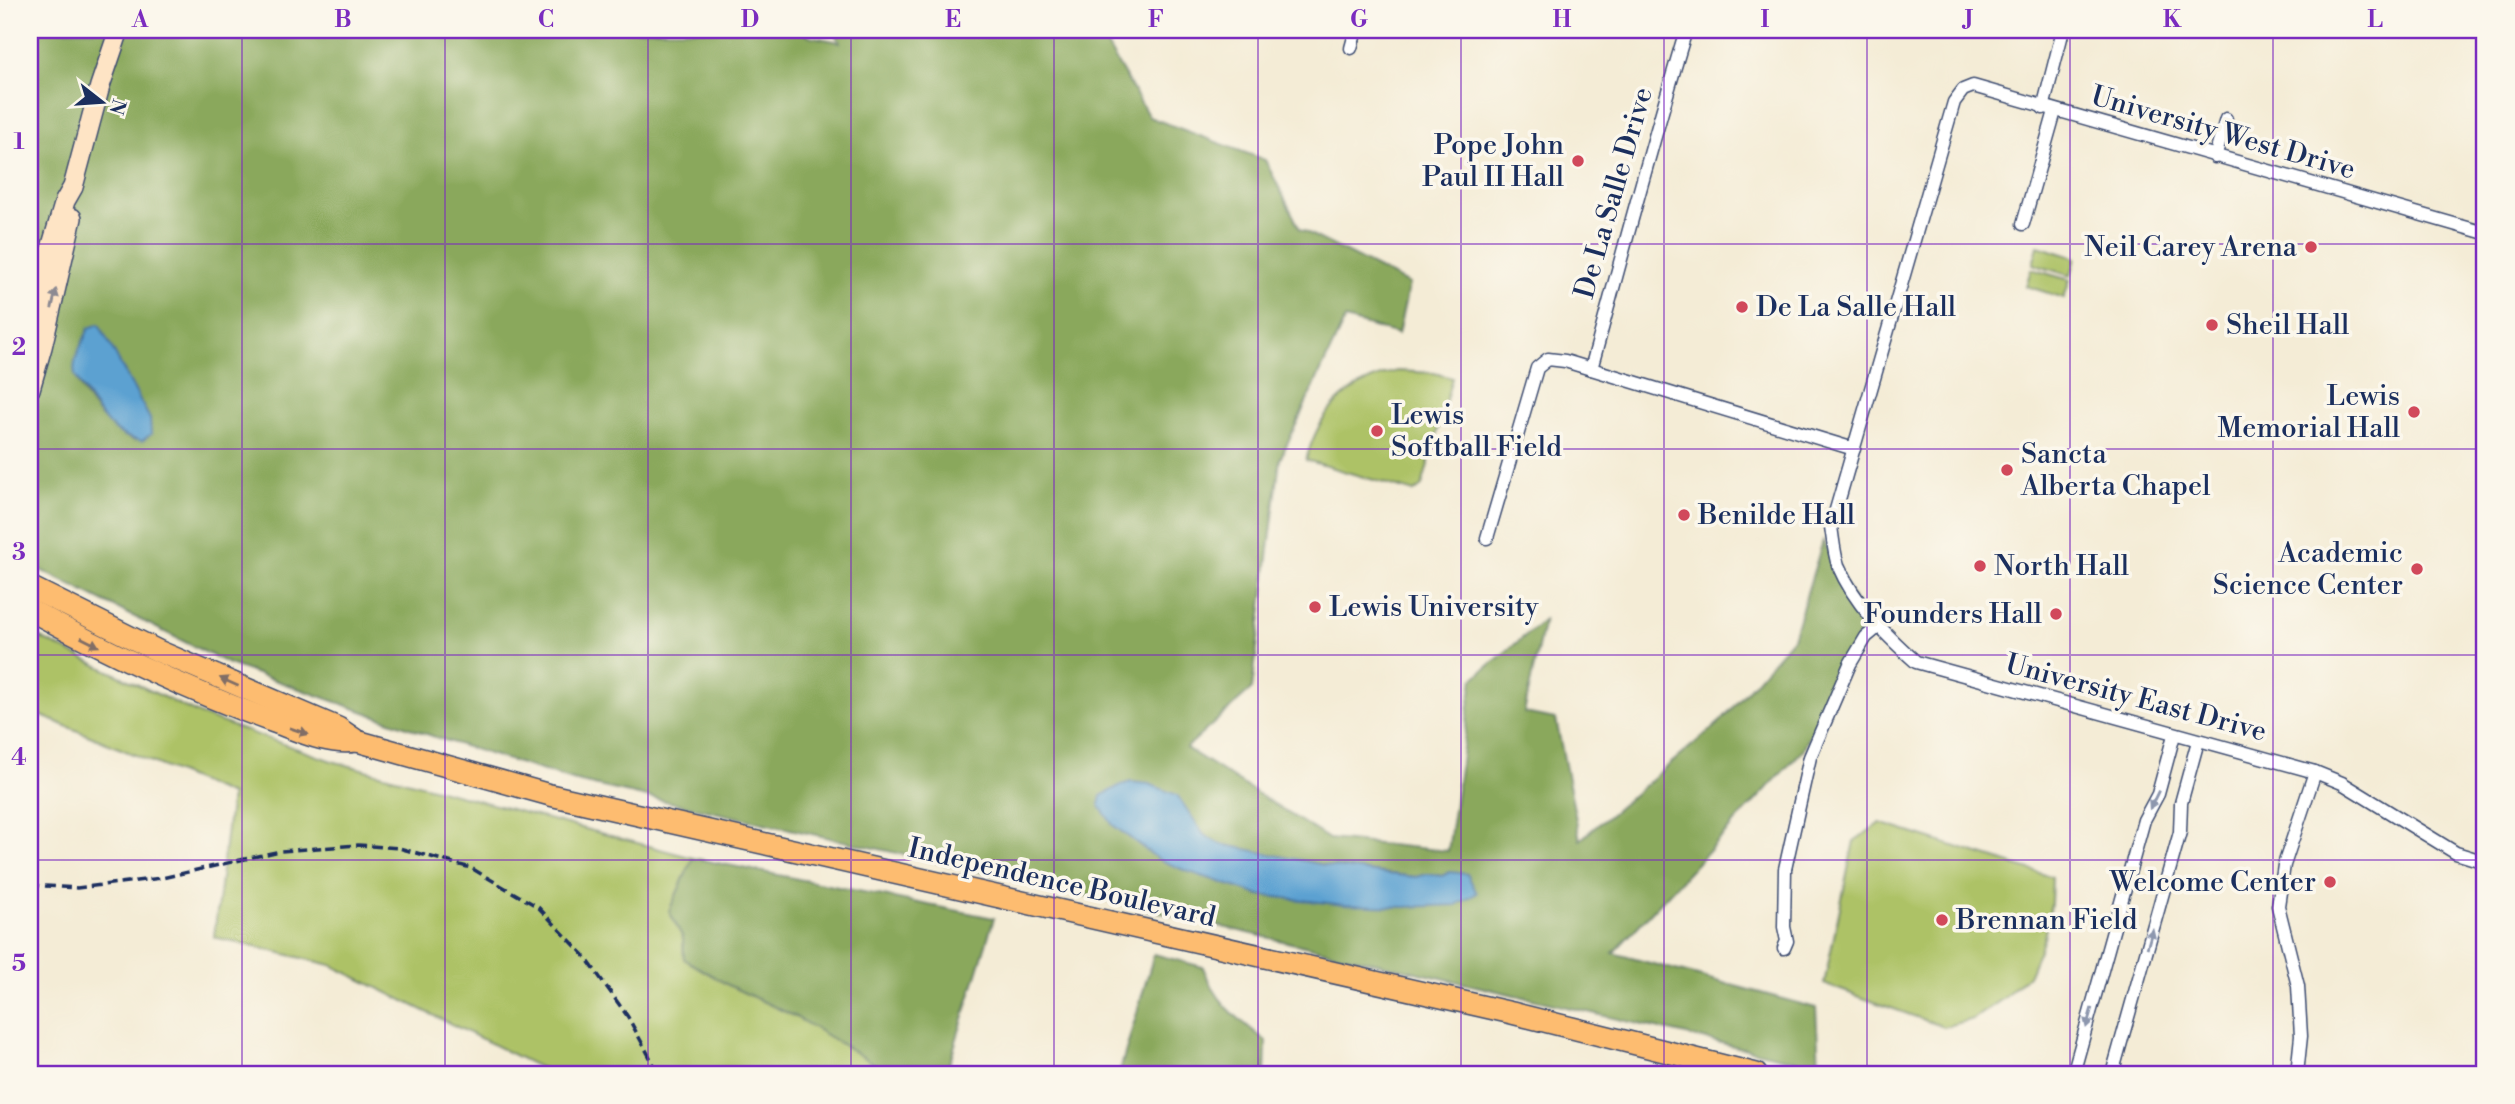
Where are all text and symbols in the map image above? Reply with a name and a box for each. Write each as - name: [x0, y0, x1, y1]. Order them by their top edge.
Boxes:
- text: A: [131, 6, 149, 34]
- text: B: [334, 6, 352, 34]
- text: C: [538, 6, 554, 34]
- text: D: [741, 6, 759, 34]
- text: E: [945, 6, 961, 34]
- text: F: [1148, 6, 1164, 34]
- text: G: [1350, 6, 1368, 34]
- text: H: [1553, 6, 1572, 34]
- text: I: [1761, 6, 1770, 34]
- text: J: [1962, 6, 1974, 34]
- text: K: [2163, 6, 2182, 34]
- text: L: [2367, 6, 2383, 34]
- north arrow: [66, 66, 136, 136]
- street label: University West Drive: [2087, 79, 2359, 187]
- street label: De La Salle Drive: [1567, 83, 1661, 303]
- text: N: [104, 96, 131, 117]
- text: 1: [13, 128, 25, 156]
- place label: Pope John Paul II Hall: [1422, 128, 1564, 195]
- marker: Pope John Paul II Hall: [1570, 153, 1586, 169]
- place label: Neil Carey Arena: [2084, 230, 2298, 265]
- marker: Neil Carey Arena: [2303, 239, 2319, 255]
- one-way arrow: [48, 288, 59, 310]
- place label: De La Salle Hall: [1756, 290, 1956, 325]
- marker: De La Salle Hall: [1734, 299, 1750, 315]
- place label: Sheil Hall: [2226, 308, 2349, 343]
- marker: Sheil Hall: [2204, 317, 2220, 333]
- text: 2: [12, 334, 26, 362]
- place label: Lewis Memorial Hall: [2218, 379, 2400, 446]
- place label: Lewis Softball Field: [1391, 398, 1562, 465]
- marker: Lewis Memorial Hall: [2406, 404, 2422, 420]
- marker: Lewis Softball Field: [1369, 423, 1385, 439]
- place label: Sancta Alberta Chapel: [2020, 437, 2210, 504]
- marker: Sancta Alberta Chapel: [1999, 462, 2015, 478]
- place label: Benilde Hall: [1697, 498, 1855, 533]
- marker: Benilde Hall: [1676, 507, 1692, 523]
- place label: Academic Science Center: [2213, 536, 2403, 603]
- text: 3: [12, 539, 26, 567]
- place label: North Hall: [1994, 549, 2129, 584]
- marker: North Hall: [1972, 558, 1988, 574]
- marker: Academic Science Center: [2409, 561, 2425, 577]
- place label: Lewis University: [1329, 590, 1539, 625]
- place label: Founders Hall: [1864, 597, 2042, 632]
- marker: Lewis University: [1307, 599, 1323, 615]
- marker: Founders Hall: [2048, 606, 2064, 622]
- one-way arrow: [80, 636, 100, 647]
- street label: University East Drive: [2002, 646, 2270, 750]
- one-way arrow: [219, 676, 239, 688]
- one-way arrow: [289, 726, 310, 737]
- text: 4: [11, 744, 27, 772]
- one-way arrow: [2148, 790, 2160, 810]
- street label: Independence Boulevard: [905, 831, 1219, 935]
- place label: Welcome Center: [2109, 865, 2316, 900]
- marker: Welcome Center: [2322, 874, 2338, 890]
- place label: Brennan Field: [1955, 903, 2137, 938]
- marker: Brennan Field: [1934, 912, 1950, 928]
- one-way arrow: [2145, 927, 2156, 949]
- text: 5: [12, 950, 26, 978]
- one-way arrow: [2083, 1007, 2094, 1029]

